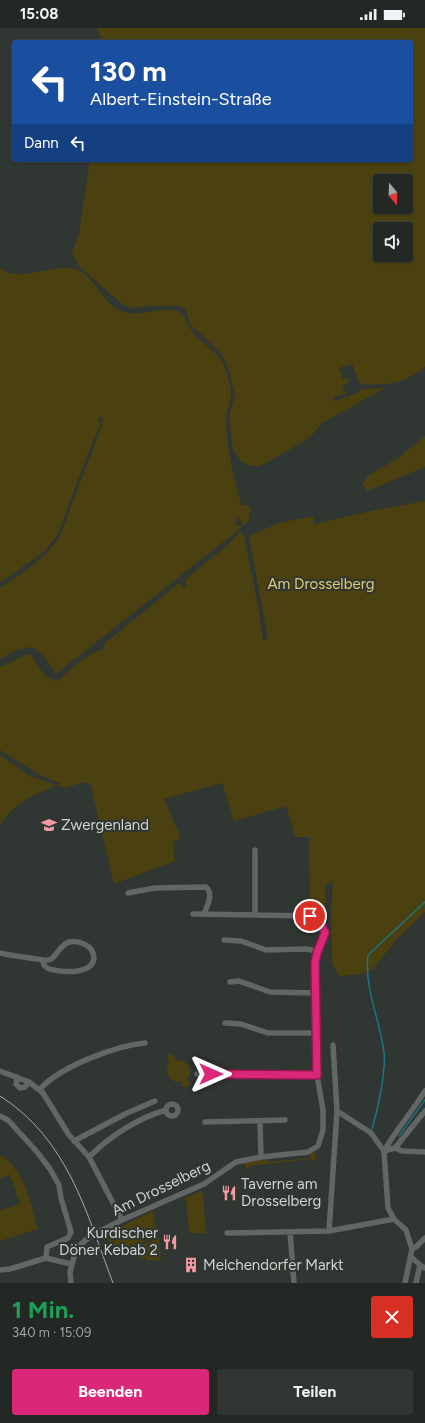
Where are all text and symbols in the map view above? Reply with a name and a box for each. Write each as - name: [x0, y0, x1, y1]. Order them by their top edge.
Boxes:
- text: 15:08: [20, 5, 58, 23]
- text: 130 m: [90, 54, 167, 88]
- icon: left: [24, 56, 76, 108]
- text: Albert-Einstein-Straße: [90, 88, 272, 110]
- icon: left: [67, 132, 89, 154]
- text: Dann: [24, 134, 59, 152]
- north arrow: [373, 174, 413, 214]
- map controls: [373, 174, 413, 262]
- button: sound: [373, 222, 413, 262]
- park label: Am Drosselberg: [267, 575, 375, 593]
- school or university icon: Zwergenland: [40, 816, 58, 834]
- place label: Zwergenland: [61, 816, 149, 834]
- pin: [293, 899, 327, 933]
- icon: arrive: [299, 905, 321, 927]
- position arrow: [190, 1053, 232, 1095]
- street label: Am Drosselberg: [109, 1156, 213, 1220]
- place label: Taverne am Drosselberg: [241, 1175, 321, 1210]
- restaurant icon: Taverne am Drosselberg: [220, 1184, 238, 1202]
- place label: Kurdischer Döner Kebab 2: [59, 1224, 158, 1259]
- restaurant icon: Kurdischer Döner Kebab 2: [161, 1233, 179, 1251]
- building icon: Melchendorfer Markt: [182, 1256, 200, 1274]
- place label: Melchendorfer Markt: [203, 1256, 344, 1274]
- text: 1 Min.: [12, 1295, 74, 1324]
- button: close: [371, 1296, 413, 1338]
- text: 340 m · 15:09: [12, 1325, 91, 1340]
- button: Beenden: [12, 1369, 209, 1415]
- button: Teilen: [217, 1369, 413, 1415]

